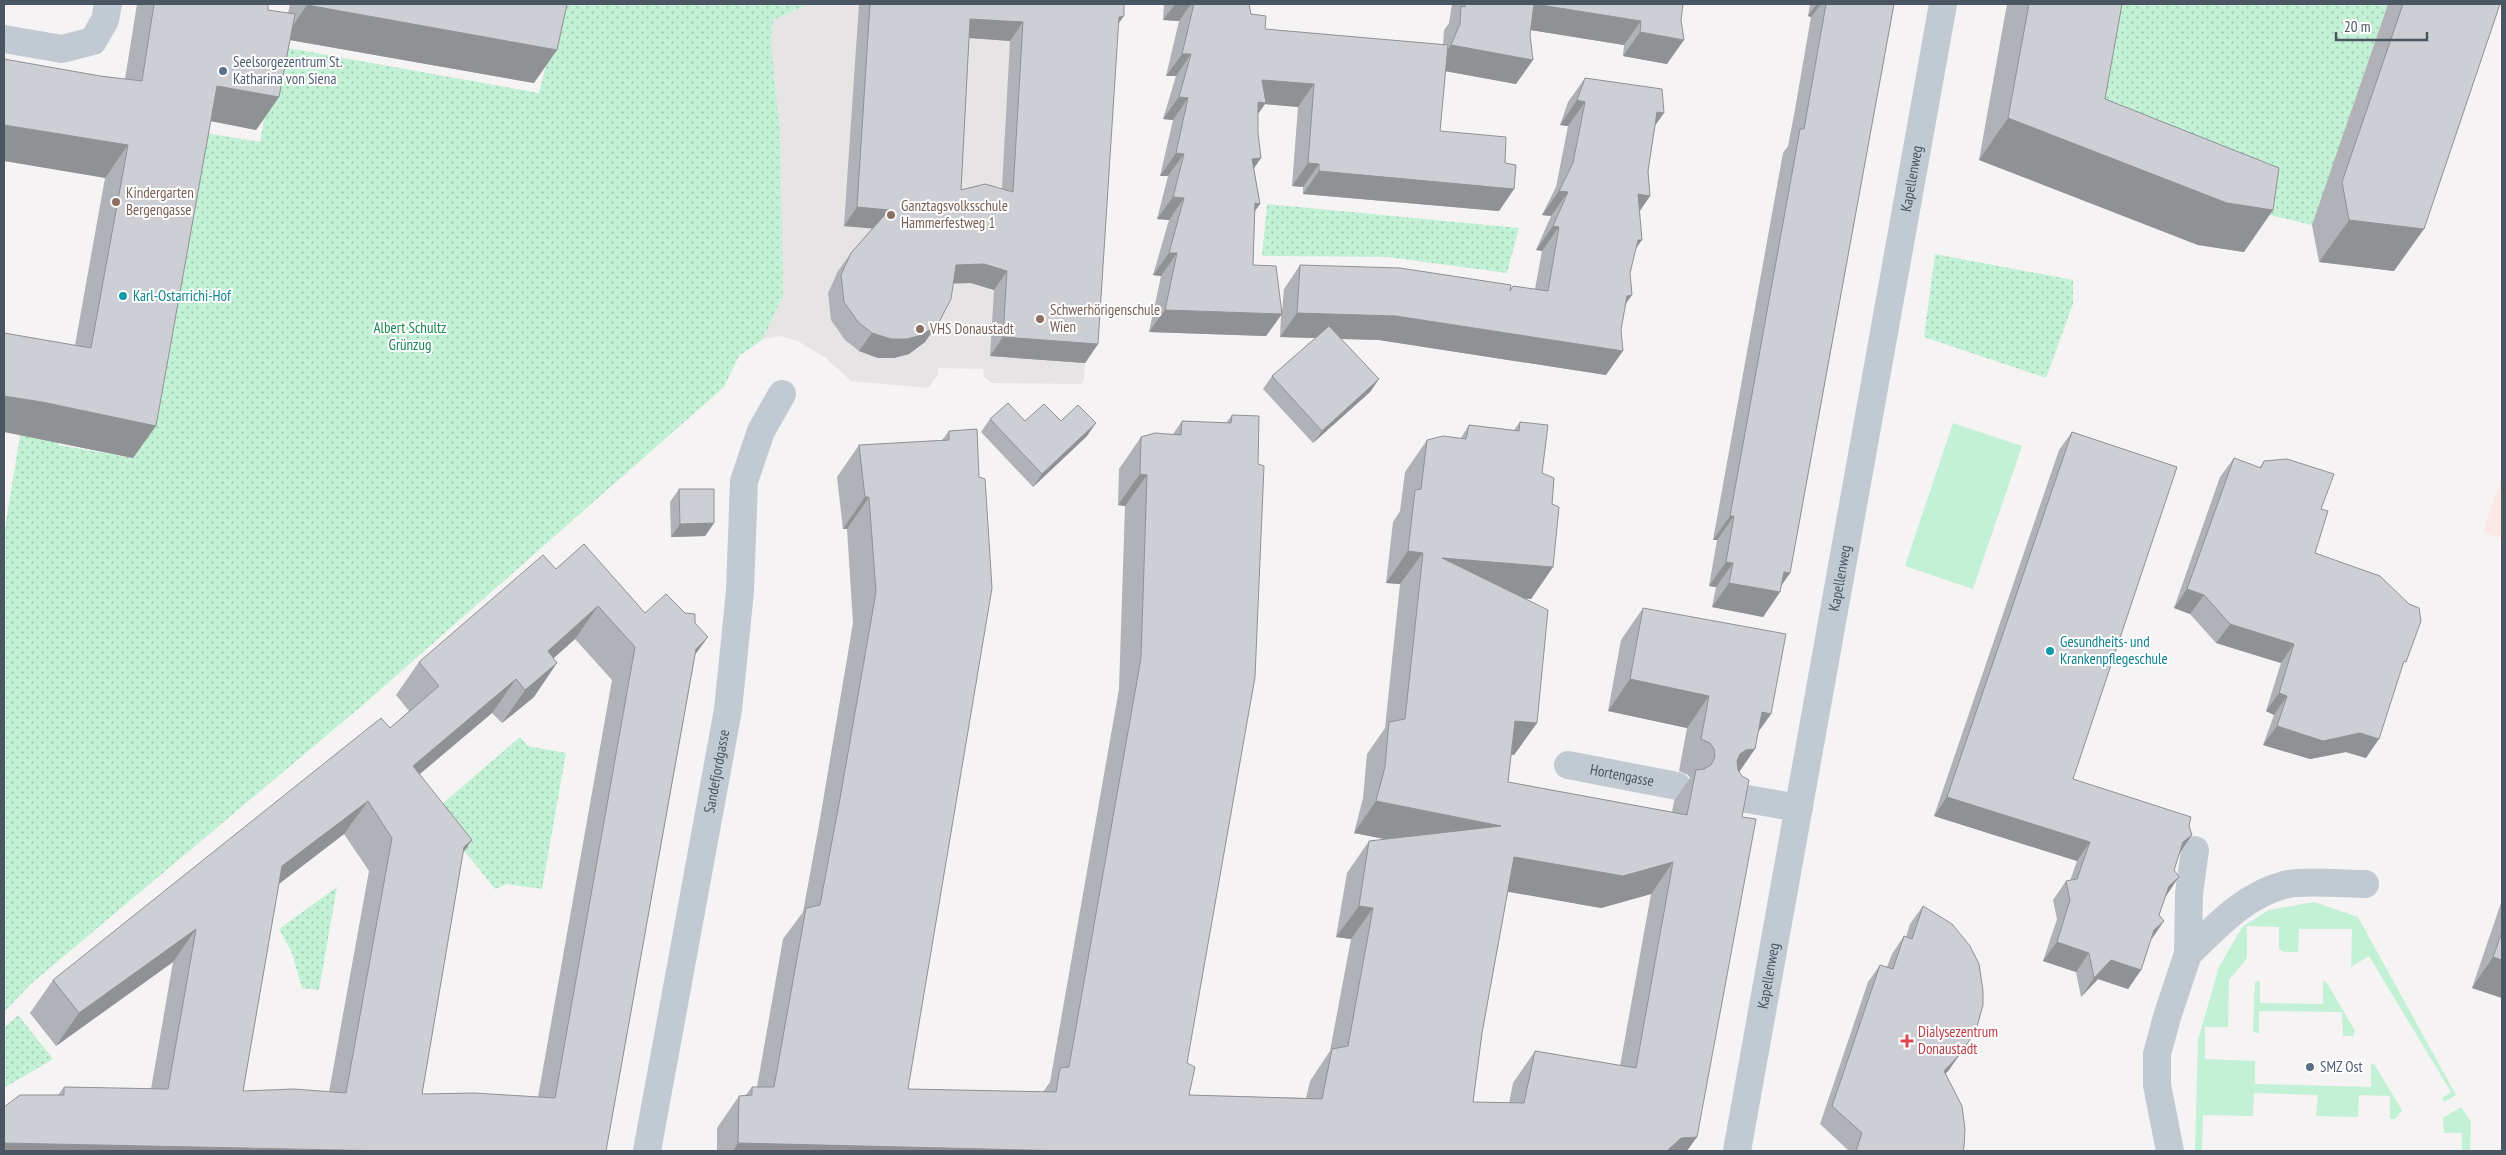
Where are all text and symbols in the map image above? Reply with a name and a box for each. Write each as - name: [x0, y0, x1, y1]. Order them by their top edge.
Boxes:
- scale bar: [2336, 10, 2427, 42]
- text: 20 m: [2344, 17, 2370, 36]
- place label: Seelsorgezentrum St. Katharina von Siena: [233, 52, 343, 88]
- marker: Seelsorgezentrum St. Katharina von Siena: [217, 65, 229, 77]
- street label: Kapellenweg: [1896, 144, 1926, 213]
- place label: Kindergarten Bergengasse: [126, 183, 194, 219]
- marker: Kindergarten Bergengasse: [110, 196, 122, 208]
- place label: Ganztagsvolksschule Hammerfestweg 1: [901, 196, 1008, 232]
- marker: Ganztagsvolksschule Hammerfestweg 1: [885, 209, 897, 221]
- place label: Karl-Ostarrichi-Hof: [133, 286, 232, 305]
- marker: Karl-Ostarrichi-Hof: [117, 290, 129, 302]
- place label: Schwerhörigenschule Wien: [1050, 300, 1160, 336]
- marker: Schwerhörigenschule Wien: [1034, 313, 1046, 325]
- park label: Albert Schultz Grünzug: [374, 318, 446, 354]
- place label: VHS Donaustadt: [929, 319, 1014, 338]
- marker: VHS Donaustadt: [914, 323, 926, 335]
- street label: Kapellenweg: [1824, 543, 1855, 613]
- place label: Gesundheits- und Krankenpflegeschule: [2060, 632, 2168, 668]
- marker: Gesundheits- und Krankenpflegeschule: [2044, 645, 2056, 657]
- street label: Sandefjordgasse: [699, 728, 733, 815]
- street label: Hortengasse: [1589, 759, 1656, 790]
- street label: Kapellenweg: [1753, 941, 1783, 1010]
- place label: Dialysezentrum Donaustadt: [1918, 1022, 1998, 1058]
- marker: Dialysezentrum Donaustadt: [1900, 1034, 1914, 1048]
- place label: SMZ Ost: [2320, 1057, 2363, 1076]
- marker: SMZ Ost: [2304, 1061, 2316, 1073]

